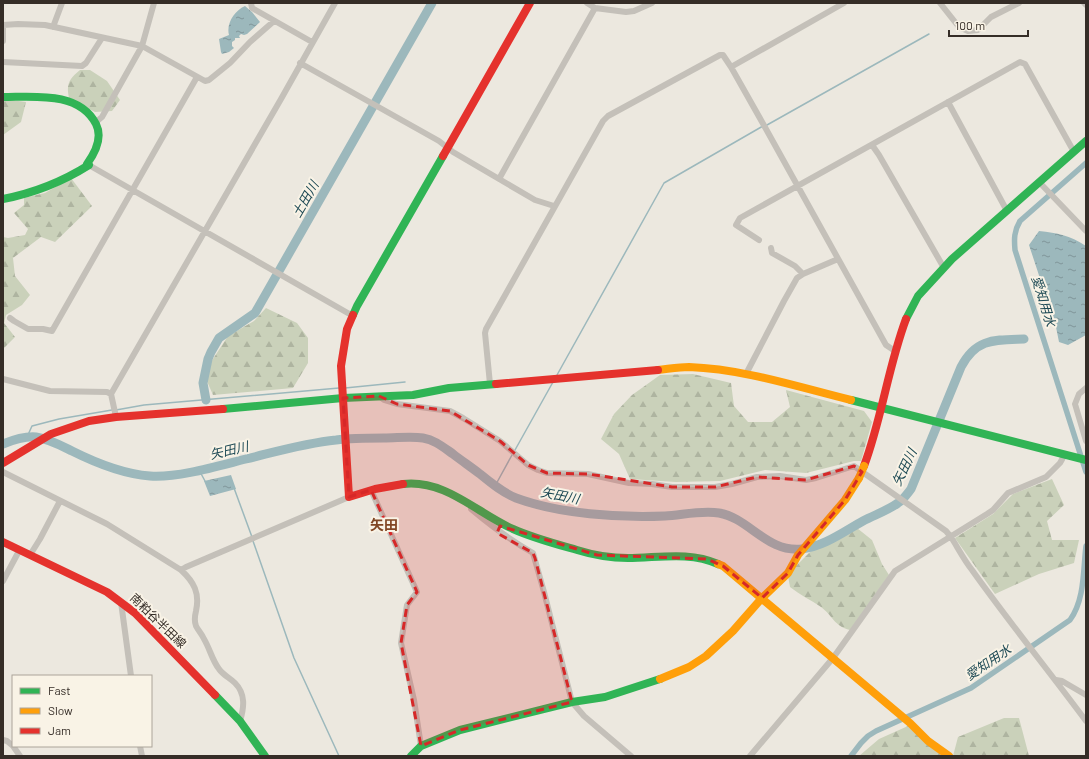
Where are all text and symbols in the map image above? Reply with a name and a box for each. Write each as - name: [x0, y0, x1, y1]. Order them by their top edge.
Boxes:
- scale bar: [949, 12, 1028, 38]
- text: 100 m: [955, 18, 985, 32]
- water label: 土田川: [288, 176, 323, 220]
- water label: 愛知用水: [1029, 274, 1060, 330]
- water label: 矢田川: [208, 437, 252, 462]
- water label: 矢田川: [888, 444, 921, 488]
- water label: 矢田川: [539, 483, 583, 507]
- district label: 矢田: [370, 516, 398, 533]
- street label: 南粕谷半田線: [128, 590, 189, 650]
- water label: 愛知用水: [962, 640, 1016, 683]
- legend: [12, 675, 152, 747]
- text: Fast: [48, 683, 71, 697]
- text: Slow: [48, 703, 73, 717]
- text: Jam: [48, 723, 71, 737]

